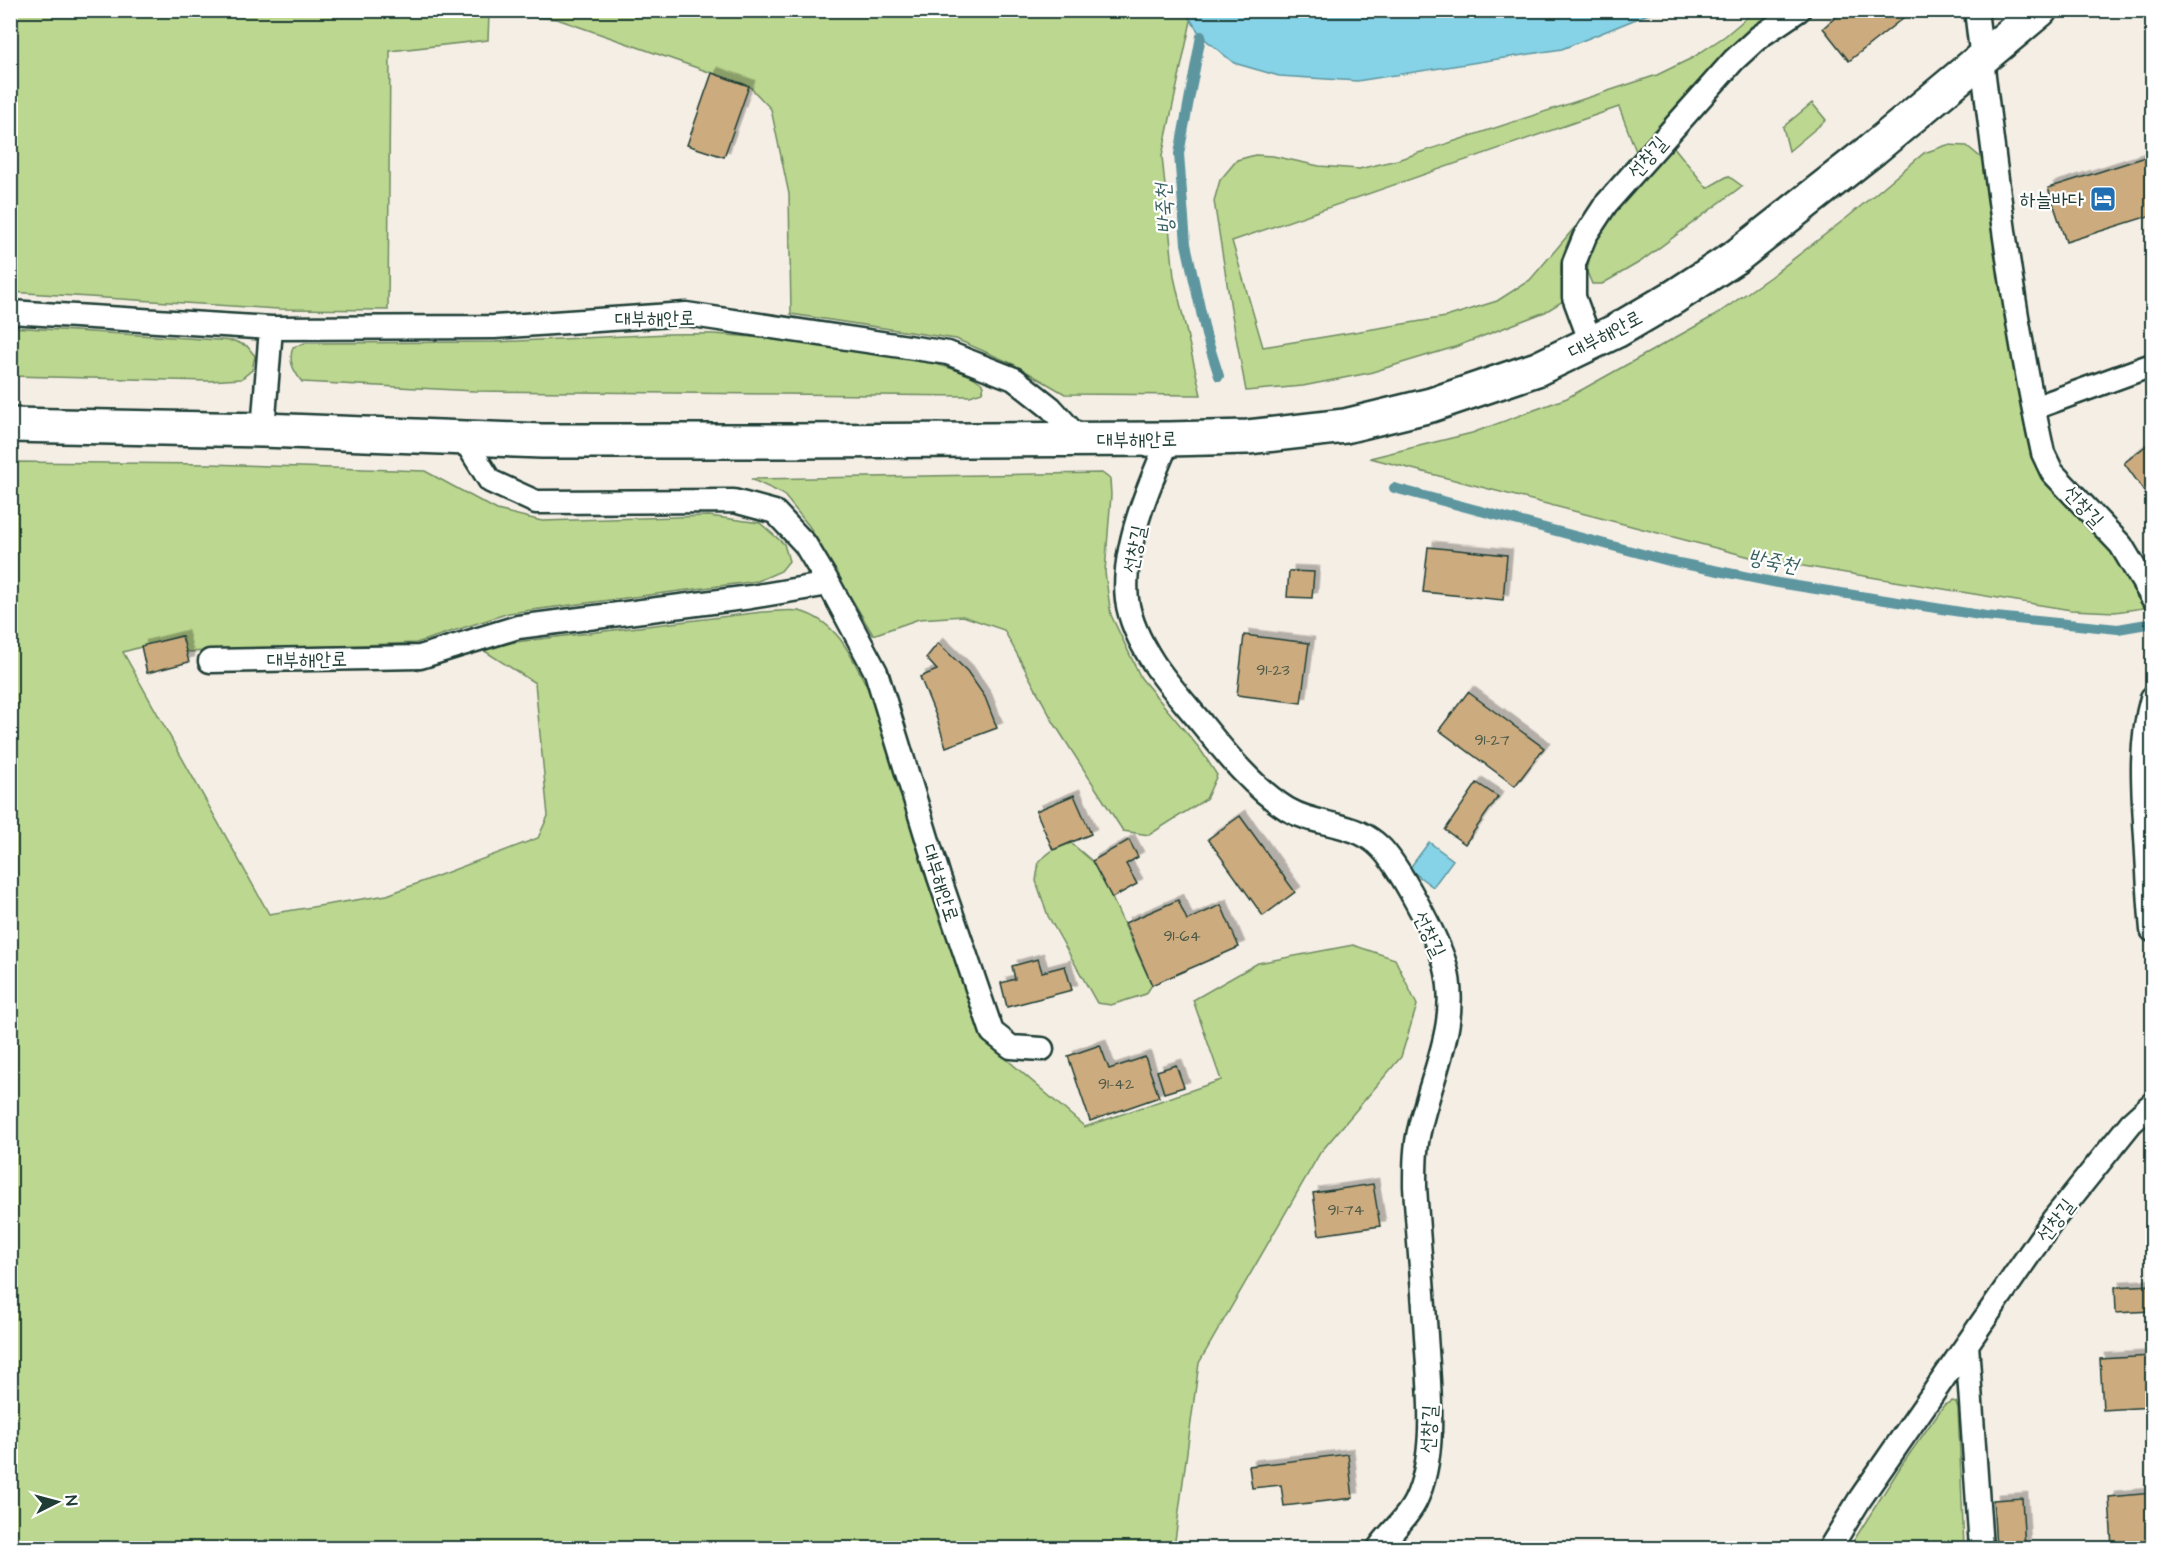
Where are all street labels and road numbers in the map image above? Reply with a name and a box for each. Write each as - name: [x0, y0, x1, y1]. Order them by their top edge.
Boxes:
- street label: 선창길: [1621, 130, 1674, 185]
- street label: 대부해안로: [615, 304, 695, 334]
- street label: 대부해안로: [1563, 304, 1648, 366]
- street label: 대부해안로: [1097, 425, 1177, 455]
- street label: 선창길: [2057, 479, 2110, 534]
- street label: 선창길: [1117, 523, 1153, 576]
- street label: 대부해안로: [267, 645, 347, 675]
- street label: 대부해안로: [914, 841, 966, 926]
- street label: 선창길: [1406, 907, 1452, 962]
- street label: 선창길: [2030, 1193, 2082, 1248]
- street label: 선창길: [1414, 1404, 1444, 1454]

